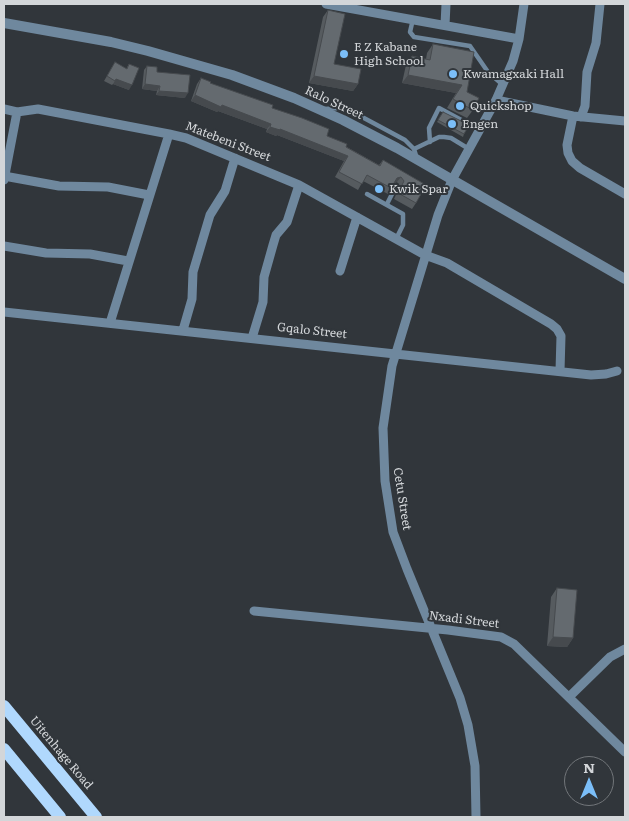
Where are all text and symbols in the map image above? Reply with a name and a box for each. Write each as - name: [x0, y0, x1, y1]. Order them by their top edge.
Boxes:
- place label: E Z Kabane High School: [354, 40, 424, 68]
- marker: E Z Kabane High School: [338, 48, 350, 60]
- place label: Kwamagxaki Hall: [463, 67, 564, 81]
- marker: Kwamagxaki Hall: [447, 68, 459, 80]
- street label: Ralo Street: [303, 83, 365, 123]
- place label: Quickshop: [470, 99, 532, 113]
- marker: Quickshop: [454, 100, 466, 112]
- place label: Engen: [462, 117, 498, 131]
- marker: Engen: [446, 118, 458, 130]
- street label: Matebeni Street: [183, 119, 273, 165]
- place label: Kwik Spar: [389, 182, 448, 196]
- marker: Kwik Spar: [373, 183, 385, 195]
- street label: Gqalo Street: [276, 320, 348, 342]
- street label: Cetu Street: [390, 467, 414, 531]
- street label: Nxadi Street: [428, 609, 500, 631]
- street label: Uitenhage Road: [26, 714, 96, 792]
- north arrow: [564, 756, 614, 806]
- text: N: [583, 757, 595, 777]

